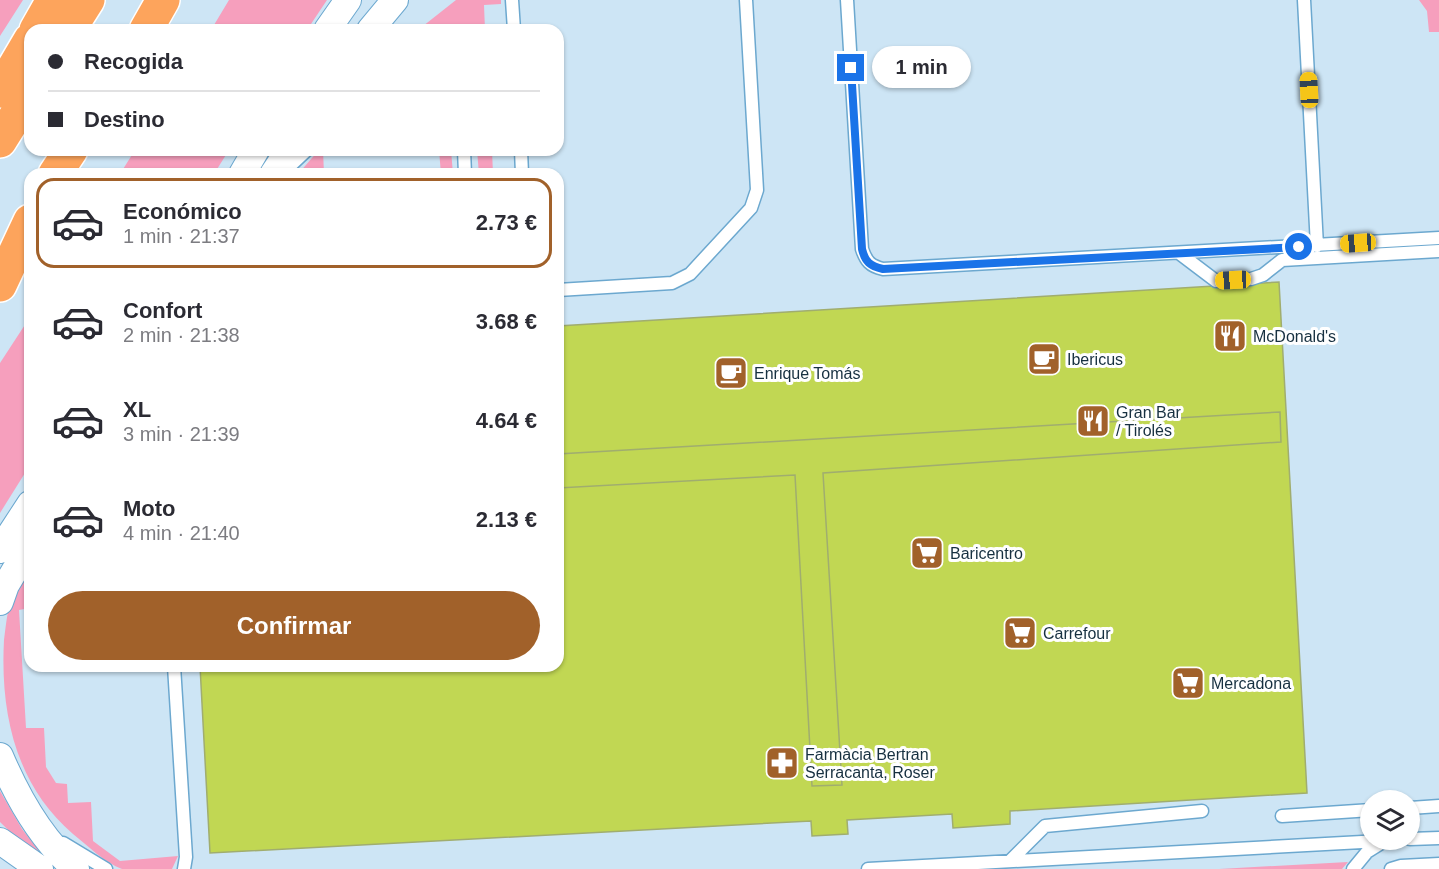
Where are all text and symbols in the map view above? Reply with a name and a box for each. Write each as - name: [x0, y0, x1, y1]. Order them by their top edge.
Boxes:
- callout: 1 min: [872, 47, 971, 89]
- text: Recogida: [84, 49, 183, 74]
- route end: [837, 54, 864, 81]
- text: 1 min: [895, 56, 948, 78]
- car: [1299, 72, 1319, 108]
- text: Destino: [84, 107, 165, 132]
- icon: car: [51, 196, 105, 250]
- text: Económico: [123, 199, 242, 224]
- text: 2.73 €: [476, 210, 537, 235]
- text: 1 min · 21:37: [123, 225, 240, 247]
- route start: [1285, 233, 1312, 260]
- car: [1339, 233, 1377, 253]
- car: [1215, 270, 1251, 290]
- icon: car: [51, 295, 105, 349]
- text: Confort: [123, 298, 202, 323]
- text: 3.68 €: [476, 309, 537, 334]
- restaurant icon: McDonald's: [1212, 318, 1248, 354]
- text: 2 min · 21:38: [123, 324, 240, 346]
- place label: McDonald's: [1253, 328, 1336, 345]
- cafe icon: Ibericus: [1026, 341, 1062, 377]
- place label: Ibericus: [1067, 351, 1123, 368]
- cafe icon: Enrique Tomás: [713, 355, 749, 391]
- place label: Enrique Tomás: [754, 365, 860, 382]
- icon: car: [51, 394, 105, 448]
- text: XL: [123, 397, 151, 422]
- restaurant icon: Gran Bar / Tirolés: [1075, 403, 1111, 439]
- place label: Gran Bar / Tirolés: [1116, 404, 1182, 439]
- text: 4.64 €: [476, 408, 537, 433]
- text: 3 min · 21:39: [123, 423, 240, 445]
- icon: car: [51, 493, 105, 547]
- text: Moto: [123, 496, 176, 521]
- text: 2.13 €: [476, 507, 537, 532]
- text: 4 min · 21:40: [123, 522, 240, 544]
- supermarket icon: Baricentro: [909, 535, 945, 571]
- place label: Baricentro: [950, 545, 1023, 562]
- button: Confirmar: [48, 591, 540, 660]
- supermarket icon: Carrefour: [1002, 615, 1038, 651]
- place label: Carrefour: [1043, 625, 1111, 642]
- supermarket icon: Mercadona: [1170, 665, 1206, 701]
- place label: Mercadona: [1211, 675, 1291, 692]
- pharmacy icon: Farmàcia Bertran Serracanta, Roser: [764, 745, 800, 781]
- place label: Farmàcia Bertran Serracanta, Roser: [805, 746, 936, 781]
- map controls: [1360, 790, 1420, 850]
- button: layers: [1360, 790, 1420, 850]

